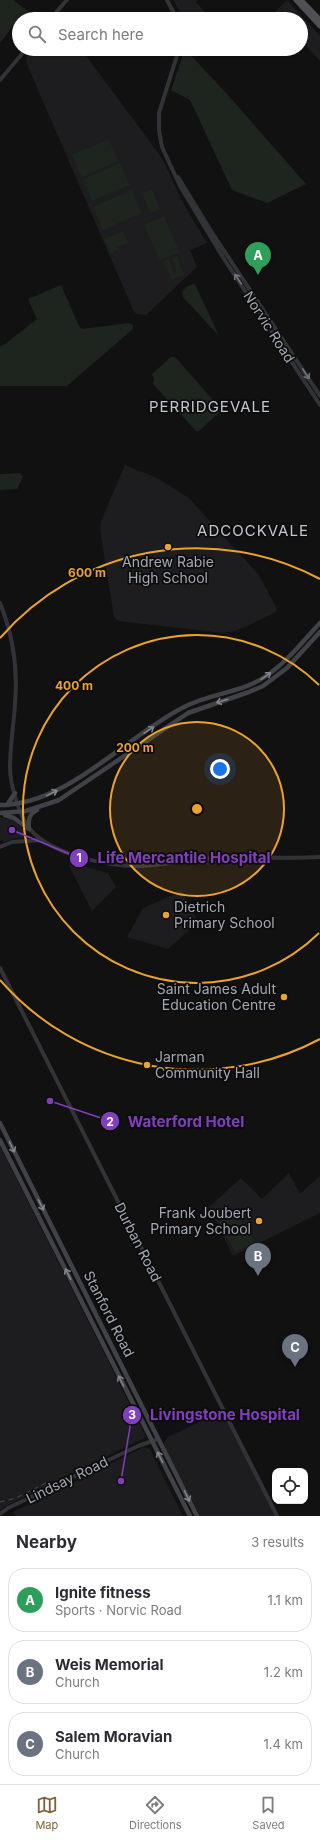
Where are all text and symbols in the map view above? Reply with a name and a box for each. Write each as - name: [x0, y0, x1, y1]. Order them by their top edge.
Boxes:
- search box: [12, 12, 308, 56]
- icon: search: [26, 23, 48, 45]
- text: Search here: [58, 25, 144, 44]
- pin: A: [245, 242, 271, 275]
- one-way arrow: [233, 273, 241, 285]
- street label: Norvic Road: [240, 288, 299, 365]
- one-way arrow: [302, 369, 310, 380]
- district label: PERRIDGEVALE: [149, 397, 271, 416]
- district label: ADCOCKVALE: [197, 521, 309, 540]
- marker: Andrew Rabie High School: [163, 542, 173, 552]
- place label: Andrew Rabie High School: [122, 553, 214, 586]
- text: 600 m: [68, 565, 106, 580]
- one-way arrow: [261, 672, 272, 680]
- text: 400 m: [55, 678, 93, 693]
- one-way arrow: [215, 698, 228, 705]
- one-way arrow: [143, 726, 154, 734]
- text: 200 m: [116, 740, 154, 755]
- your location: [210, 759, 230, 779]
- one-way arrow: [46, 789, 58, 796]
- centre of rings: [190, 802, 204, 816]
- callout: Life Mercantile Hospital: [69, 844, 279, 871]
- text: Life Mercantile Hospital: [97, 848, 271, 867]
- text: 1: [76, 850, 82, 865]
- place label: Dietrich Primary School: [174, 898, 275, 931]
- marker: Dietrich Primary School: [161, 910, 171, 920]
- place label: Saint James Adult Education Centre: [157, 980, 276, 1013]
- marker: Saint James Adult Education Centre: [279, 992, 289, 1002]
- place label: Jarman Community Hall: [155, 1048, 260, 1081]
- marker: Jarman Community Hall: [142, 1060, 152, 1070]
- callout: Waterford Hotel: [100, 1108, 252, 1135]
- text: Waterford Hotel: [128, 1112, 244, 1131]
- text: 2: [106, 1114, 114, 1129]
- one-way arrow: [9, 1140, 16, 1152]
- one-way arrow: [38, 1199, 45, 1211]
- street label: Durban Road: [111, 1199, 166, 1284]
- place label: Frank Joubert Primary School: [150, 1204, 251, 1237]
- marker: Frank Joubert Primary School: [254, 1216, 264, 1226]
- pin: B: [245, 1243, 271, 1276]
- street label: Stanford Road: [80, 1268, 138, 1360]
- one-way arrow: [63, 1269, 71, 1281]
- pin: C: [282, 1334, 308, 1367]
- one-way arrow: [117, 1375, 124, 1387]
- callout: Livingstone Hospital: [122, 1401, 308, 1428]
- text: Livingstone Hospital: [150, 1405, 300, 1424]
- text: 3: [128, 1407, 136, 1422]
- one-way arrow: [156, 1451, 163, 1463]
- street label: Lindsay Road: [23, 1452, 110, 1507]
- map controls: [272, 1468, 308, 1504]
- button: locate: [272, 1468, 308, 1504]
- one-way arrow: [184, 1490, 191, 1502]
- text: Nearby: [16, 1532, 77, 1552]
- text: 3 results: [251, 1534, 304, 1550]
- text: Ignite fitness: [55, 1583, 151, 1602]
- text: A: [25, 1592, 35, 1608]
- text: 1.1 km: [268, 1592, 303, 1608]
- text: Sports · Norvic Road: [55, 1602, 182, 1618]
- text: Weis Memorial: [55, 1655, 164, 1674]
- text: B: [26, 1664, 34, 1680]
- text: 1.2 km: [264, 1664, 303, 1680]
- text: Church: [55, 1674, 100, 1690]
- text: Salem Moravian: [55, 1727, 172, 1746]
- text: C: [25, 1736, 35, 1752]
- text: 1.4 km: [263, 1736, 303, 1752]
- text: Church: [55, 1746, 100, 1762]
- tab: Map: [35, 1794, 58, 1832]
- tab: Directions: [129, 1794, 182, 1832]
- tab: Saved: [252, 1794, 285, 1832]

